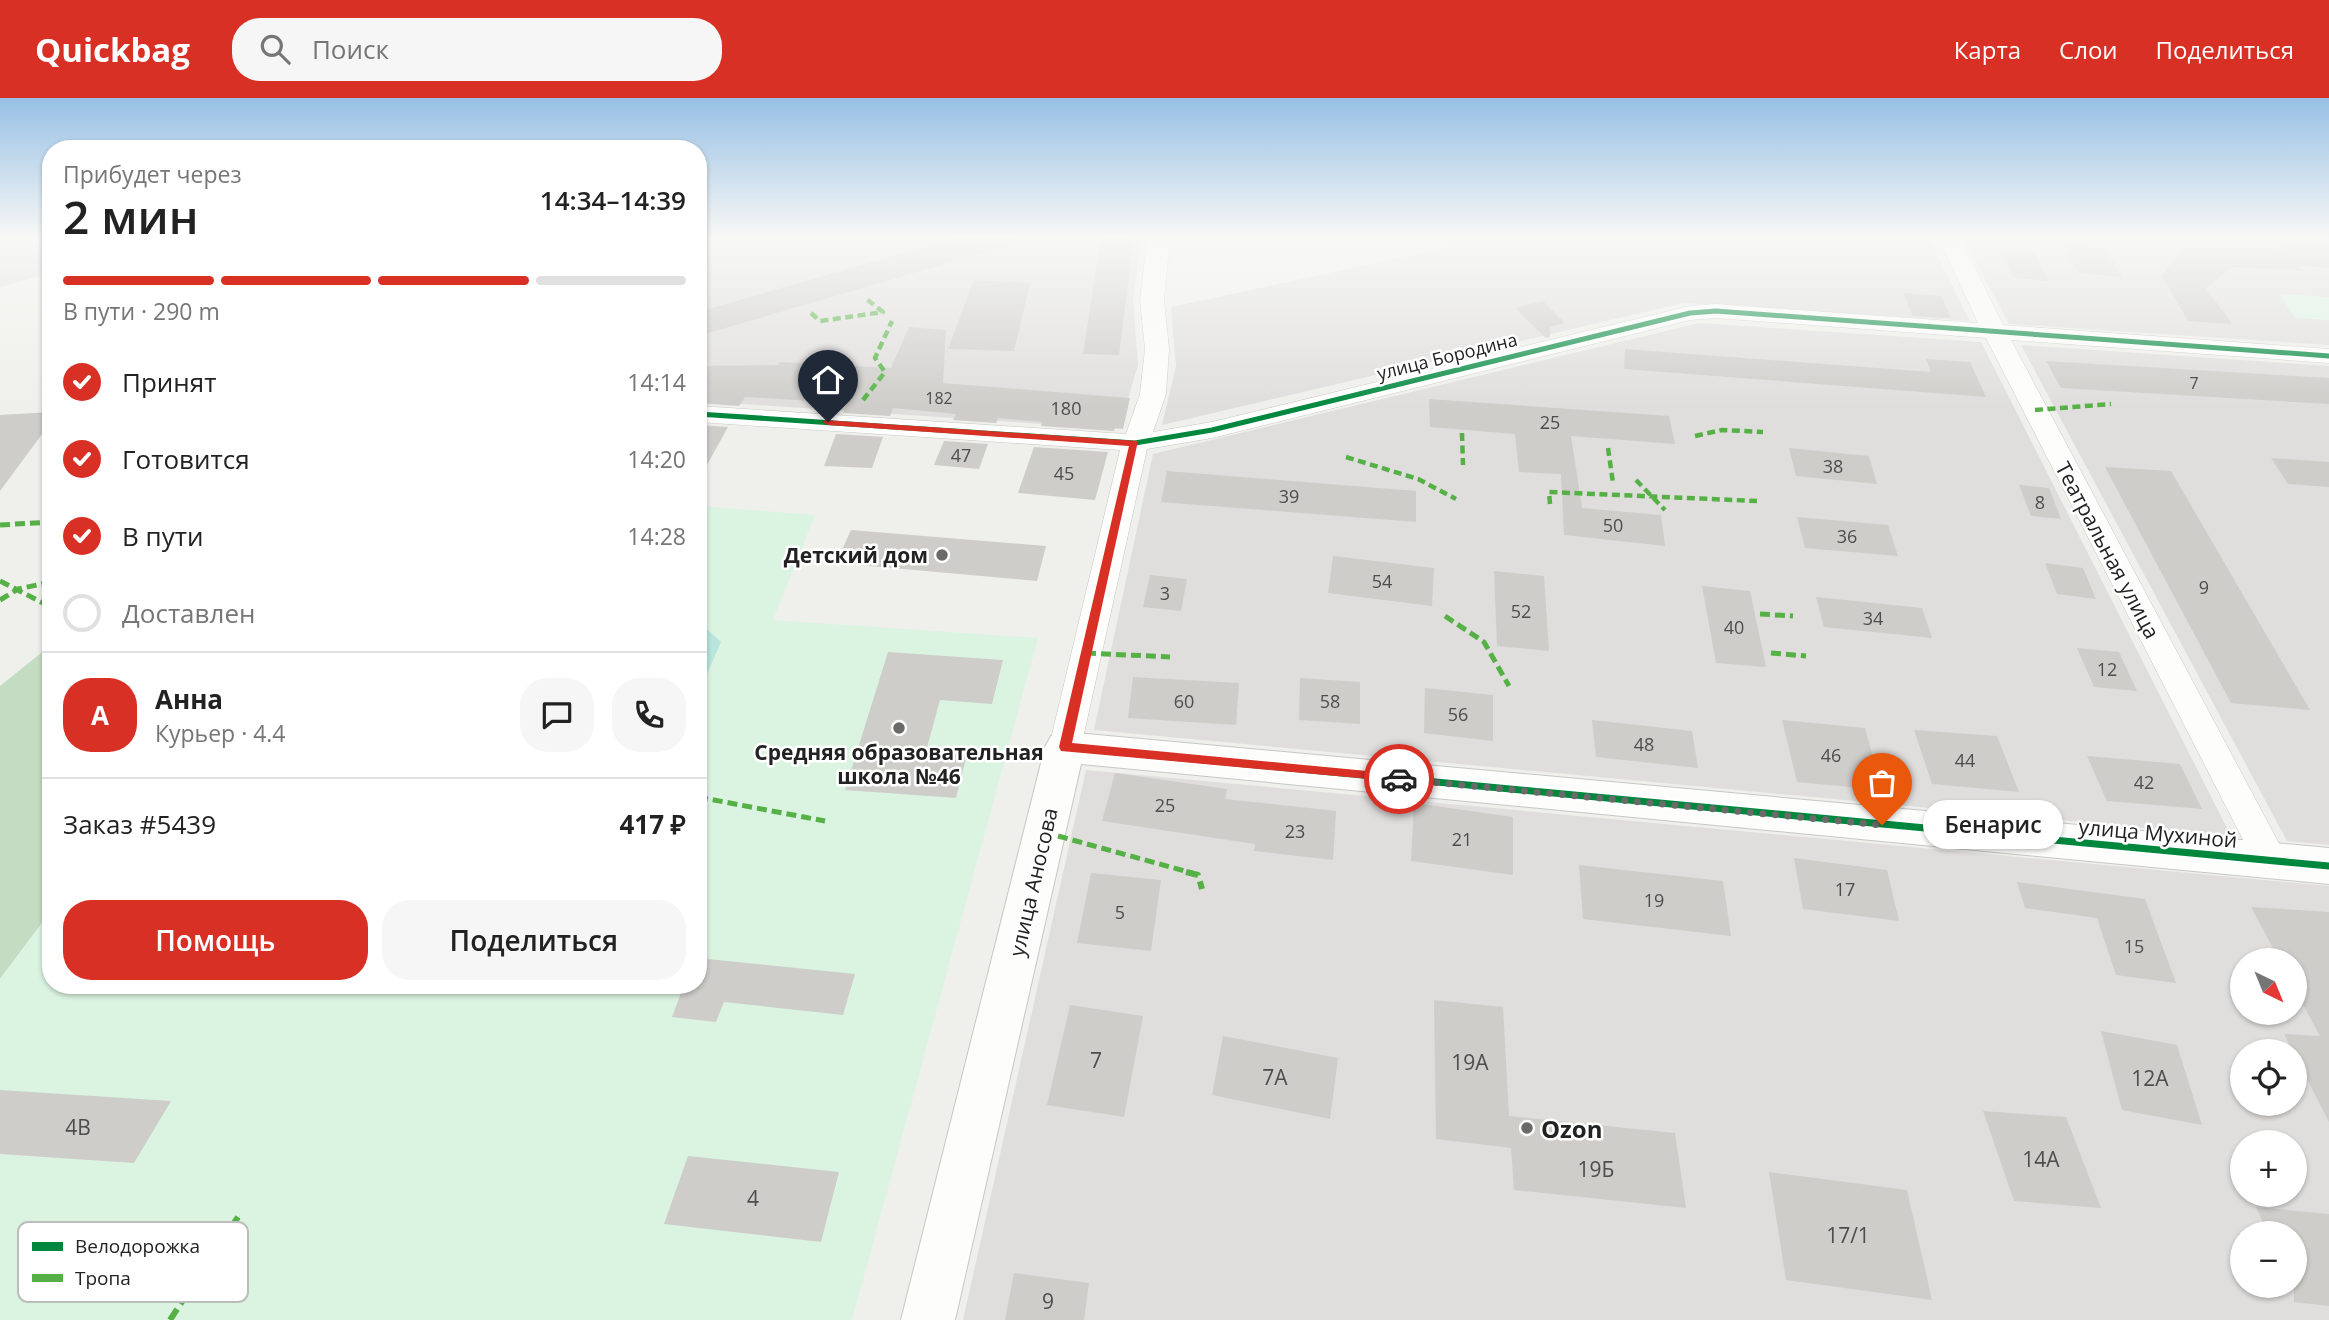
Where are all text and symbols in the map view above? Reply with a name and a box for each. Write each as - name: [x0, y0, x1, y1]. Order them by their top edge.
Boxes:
- search box: [232, 18, 722, 81]
- text: Quickbag: [35, 27, 190, 72]
- icon: search: [256, 30, 294, 68]
- text: Поиск: [312, 31, 389, 67]
- text: Карта: [1954, 33, 2021, 66]
- text: Слои: [2059, 33, 2118, 66]
- text: Поделиться: [2156, 33, 2294, 66]
- text: Прибудет через: [63, 158, 242, 190]
- text: 14:34–14:39: [540, 182, 686, 218]
- text: 2 мин: [63, 185, 199, 247]
- text: В пути · 290 m: [63, 295, 220, 327]
- street label: улица Бородина: [1374, 327, 1520, 385]
- pin: [798, 350, 858, 422]
- icon: home: [809, 361, 847, 399]
- icon: check: [63, 363, 101, 401]
- text: Принят: [122, 364, 216, 400]
- text: 14:14: [627, 366, 686, 398]
- house number: 7: [2189, 372, 2199, 394]
- house number: 182: [925, 387, 953, 409]
- house number: 180: [1051, 396, 1081, 420]
- house number: 25: [1540, 410, 1560, 434]
- icon: check: [63, 440, 101, 478]
- text: Готовится: [122, 441, 250, 477]
- text: 14:20: [627, 443, 686, 475]
- house number: 47: [951, 443, 971, 467]
- house number: 38: [1823, 454, 1843, 478]
- street label: Театральная улица: [2049, 457, 2167, 643]
- house number: 45: [1054, 461, 1074, 485]
- house number: 39: [1279, 484, 1299, 508]
- house number: 8: [2035, 490, 2045, 514]
- house number: 50: [1603, 513, 1623, 537]
- icon: check: [63, 517, 101, 555]
- text: В пути: [122, 518, 203, 554]
- text: 14:28: [627, 520, 686, 552]
- house number: 36: [1837, 524, 1857, 548]
- place label: Детский дом: [784, 541, 928, 569]
- marker: Детский дом: [934, 547, 950, 563]
- house number: 54: [1372, 569, 1392, 593]
- house number: 9: [2199, 575, 2209, 599]
- house number: 3: [1160, 581, 1170, 605]
- text: Доставлен: [122, 595, 255, 631]
- house number: 52: [1511, 599, 1531, 623]
- house number: 34: [1863, 606, 1883, 630]
- house number: 40: [1724, 615, 1744, 639]
- house number: 12: [2097, 657, 2117, 681]
- button: chat: [520, 678, 594, 752]
- button: phone: [612, 678, 686, 752]
- text: Анна: [155, 681, 223, 717]
- house number: 60: [1174, 689, 1194, 713]
- house number: 58: [1320, 689, 1340, 713]
- text: А: [91, 697, 109, 733]
- house number: 56: [1448, 702, 1468, 726]
- text: Курьер · 4.4: [155, 717, 286, 749]
- marker: Средняя образовательная школа №46: [891, 720, 907, 736]
- house number: 48: [1634, 732, 1654, 756]
- place label: Средняя образовательная школа №46: [754, 738, 1044, 790]
- house number: 46: [1821, 743, 1841, 767]
- courier: [1364, 744, 1434, 814]
- house number: 44: [1955, 748, 1975, 772]
- pin: [1852, 753, 1912, 825]
- icon: car: [1380, 760, 1418, 798]
- icon: bag: [1863, 764, 1901, 802]
- house number: 42: [2134, 770, 2154, 794]
- house number: 25: [1155, 793, 1175, 817]
- callout: Бенарис: [1924, 800, 2064, 850]
- street label: улица Аносова: [1002, 805, 1064, 959]
- text: Заказ #5439: [63, 806, 216, 842]
- text: 417 ₽: [620, 806, 686, 842]
- text: Бенарис: [1944, 808, 2042, 840]
- street label: улица Мухиной: [2077, 812, 2239, 854]
- house number: 23: [1285, 819, 1305, 843]
- house number: 21: [1452, 827, 1472, 851]
- house number: 17: [1835, 877, 1855, 901]
- house number: 19: [1644, 888, 1664, 912]
- button: Помощь: [63, 900, 368, 980]
- button: Поделиться: [382, 900, 686, 980]
- house number: 5: [1115, 900, 1125, 924]
- house number: 15: [2124, 934, 2144, 958]
- north arrow: [2230, 948, 2306, 1026]
- map controls: [2230, 948, 2307, 1298]
- button: locate: [2230, 1039, 2307, 1116]
- house number: 7: [1090, 1046, 1102, 1074]
- house number: 19А: [1451, 1048, 1489, 1076]
- house number: 7А: [1262, 1063, 1288, 1091]
- house number: 12А: [2131, 1064, 2169, 1092]
- place label: Ozon: [1541, 1112, 1602, 1145]
- house number: 4В: [65, 1113, 91, 1141]
- marker: Ozon: [1519, 1120, 1535, 1136]
- button: +: [2230, 1130, 2307, 1207]
- house number: 14А: [2022, 1145, 2060, 1173]
- house number: 19Б: [1578, 1155, 1614, 1183]
- house number: 4: [747, 1184, 759, 1212]
- house number: 17/1: [1826, 1221, 1870, 1249]
- button: −: [2230, 1221, 2307, 1298]
- legend: [18, 1222, 248, 1302]
- text: Велодорожка: [75, 1233, 200, 1259]
- text: Тропа: [75, 1265, 131, 1291]
- house number: 9: [1042, 1287, 1054, 1315]

